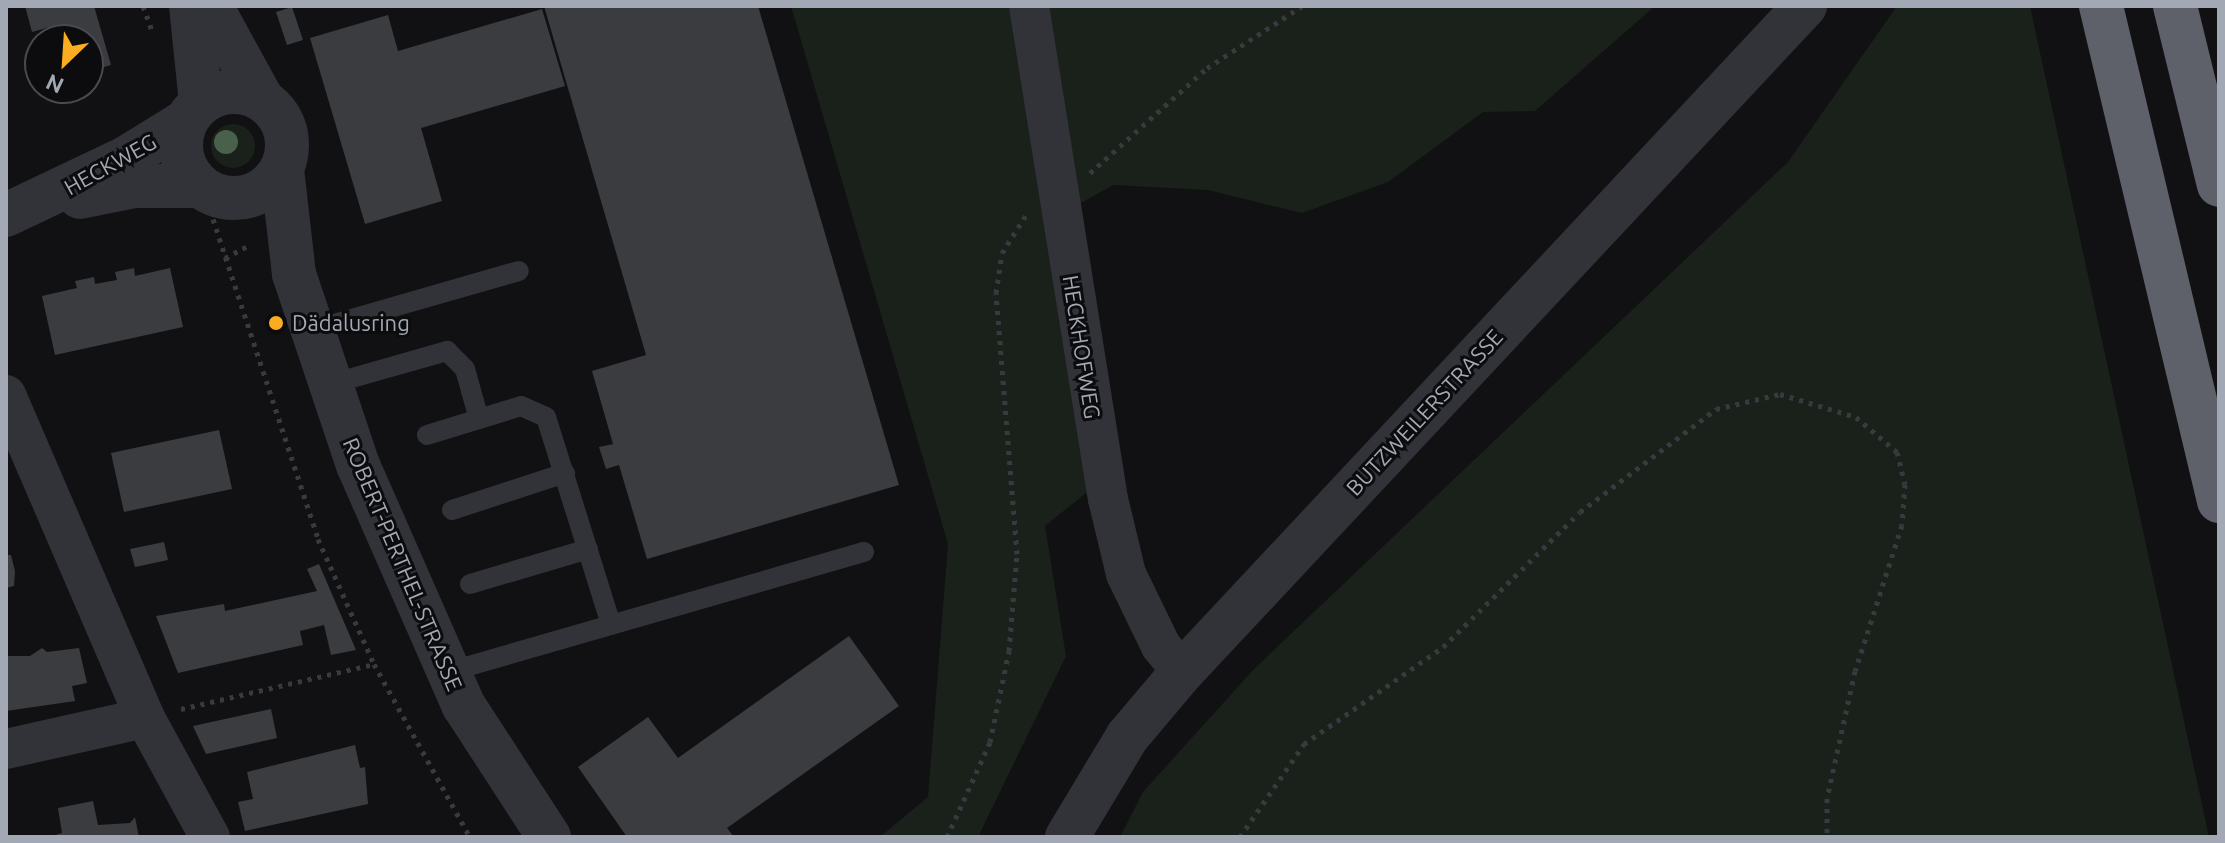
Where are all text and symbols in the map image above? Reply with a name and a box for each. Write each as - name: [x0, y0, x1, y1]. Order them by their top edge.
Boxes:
- north arrow: [24, 24, 104, 104]
- text: N: [42, 70, 67, 99]
- street label: HECKWEG: [59, 128, 161, 200]
- street label: HECKHOFWEG: [1058, 273, 1106, 421]
- place label: Dädalusring: [292, 310, 410, 336]
- marker: Dädalusring: [267, 314, 285, 332]
- street label: BUTZWEILERSTRASSE: [1340, 323, 1508, 501]
- street label: ROBERT-PERTHEL-STRASSE: [338, 434, 468, 694]

